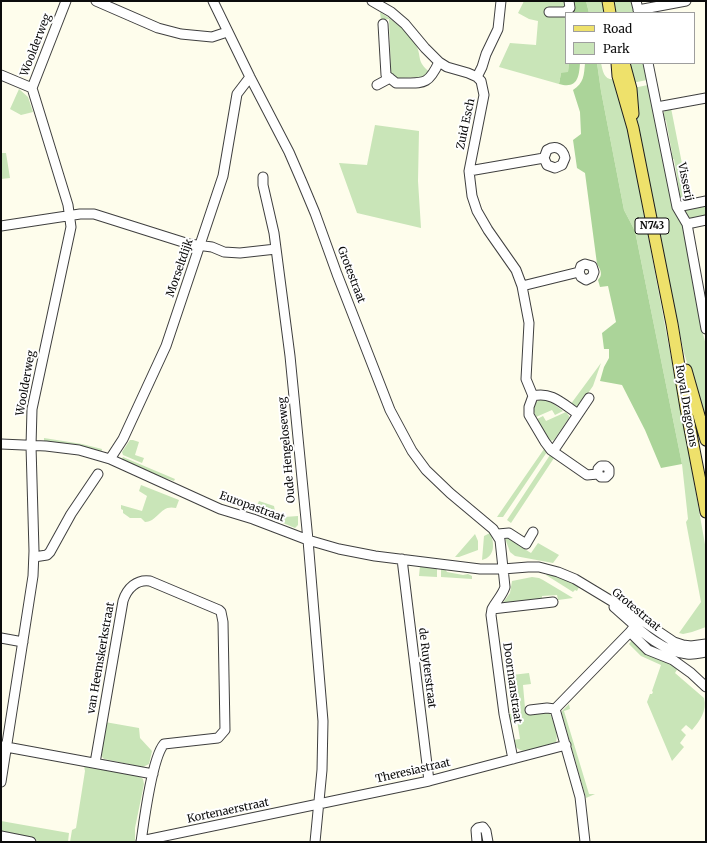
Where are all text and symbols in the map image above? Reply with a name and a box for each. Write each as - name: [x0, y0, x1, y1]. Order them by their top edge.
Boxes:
- street label: Woolderweg: [18, 12, 54, 78]
- legend: [565, 12, 695, 64]
- text: Road: [603, 21, 632, 36]
- text: Park: [603, 41, 630, 56]
- street label: Zuid Esch: [454, 97, 478, 151]
- street label: Visserij: [674, 161, 696, 203]
- road number: N743: [635, 218, 669, 234]
- street label: Morseltdijk: [164, 237, 196, 299]
- street label: Grotestraat: [334, 245, 368, 305]
- street label: Woolderweg: [14, 349, 38, 417]
- street label: Royal Dragoons: [672, 364, 700, 448]
- street label: Oude Hengeloseweg: [276, 396, 298, 504]
- street label: Europastraat: [218, 489, 286, 525]
- street label: Grotestraat: [609, 586, 663, 634]
- street label: van Heemskerkstraat: [85, 601, 117, 715]
- street label: de Ruyterstraat: [416, 627, 438, 709]
- street label: Doormanstraat: [500, 642, 524, 724]
- street label: Theresiastraat: [374, 756, 452, 786]
- street label: Kortenaerstraat: [186, 796, 270, 826]

